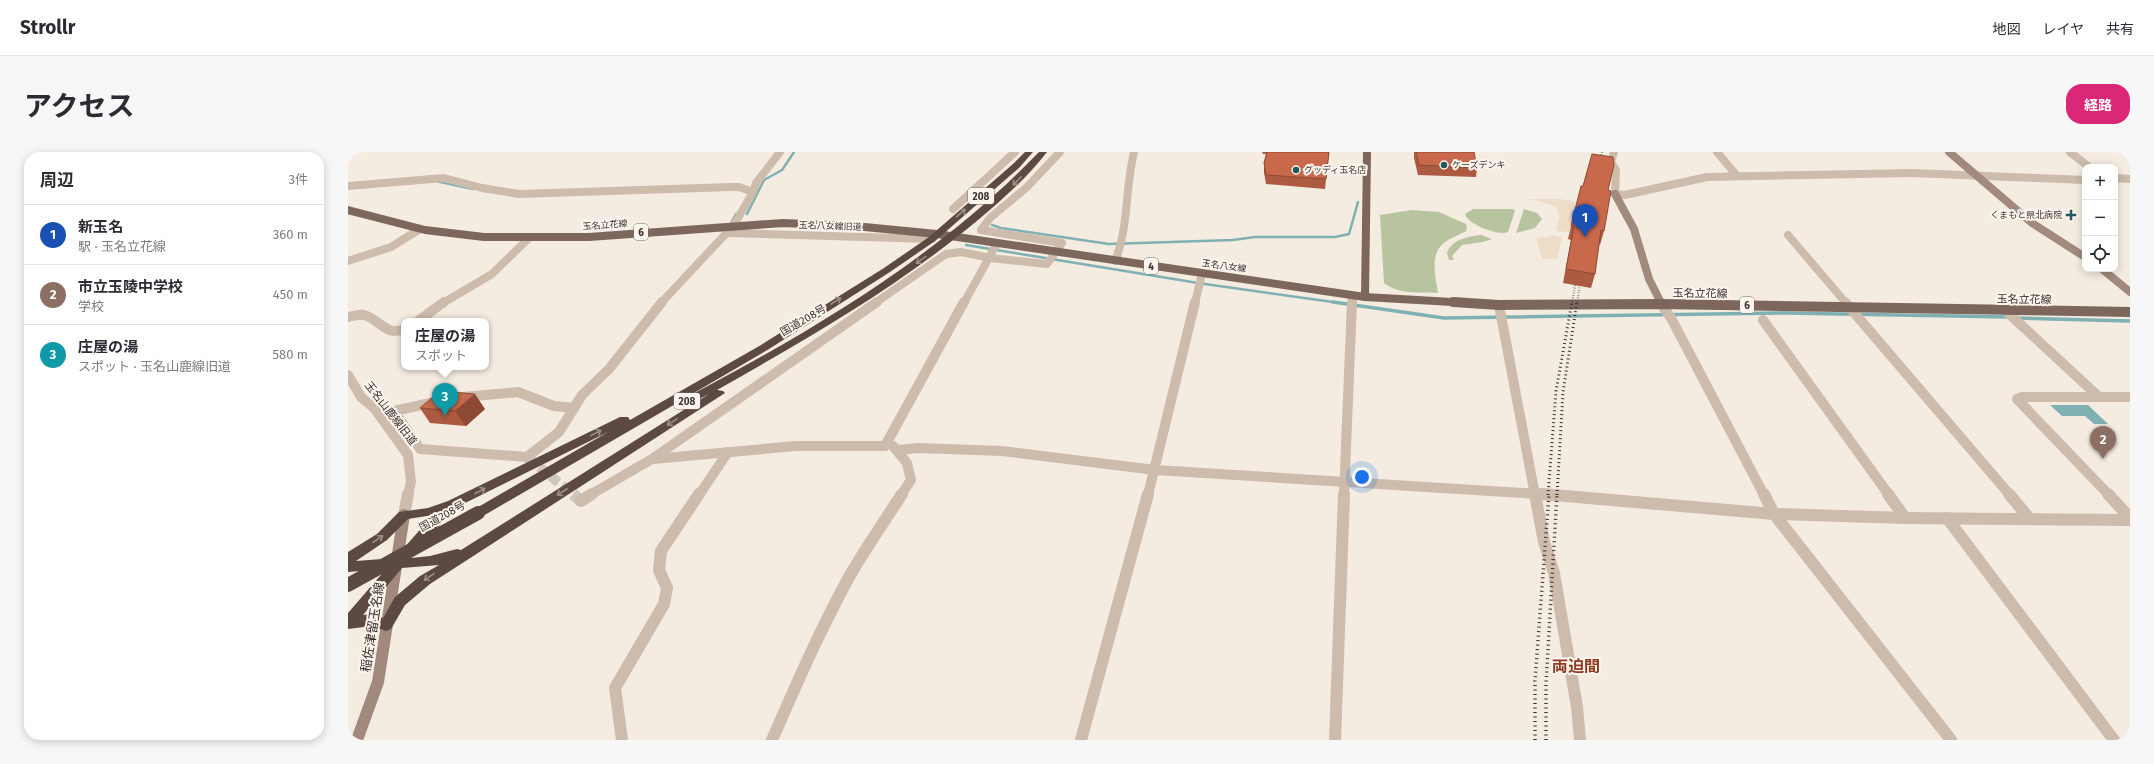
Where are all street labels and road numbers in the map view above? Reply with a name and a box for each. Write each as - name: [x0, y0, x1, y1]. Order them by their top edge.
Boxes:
- road number: 208: [968, 188, 994, 204]
- street label: 玉名立花線: [582, 218, 629, 232]
- street label: 玉名八女線旧道: [798, 220, 862, 232]
- road number: 6: [634, 224, 648, 240]
- road number: 4: [1144, 258, 1158, 274]
- street label: 玉名八女線: [1201, 258, 1248, 274]
- street label: 玉名立花線: [1672, 287, 1728, 300]
- street label: 玉名立花線: [1996, 293, 2052, 306]
- road number: 6: [1740, 297, 1754, 313]
- street label: 国道208号: [778, 302, 828, 339]
- street label: 玉名山鹿線旧道: [362, 379, 419, 448]
- road number: 208: [674, 393, 700, 409]
- street label: 国道208号: [417, 498, 468, 534]
- street label: 稲佐津留玉名線: [358, 581, 387, 673]

